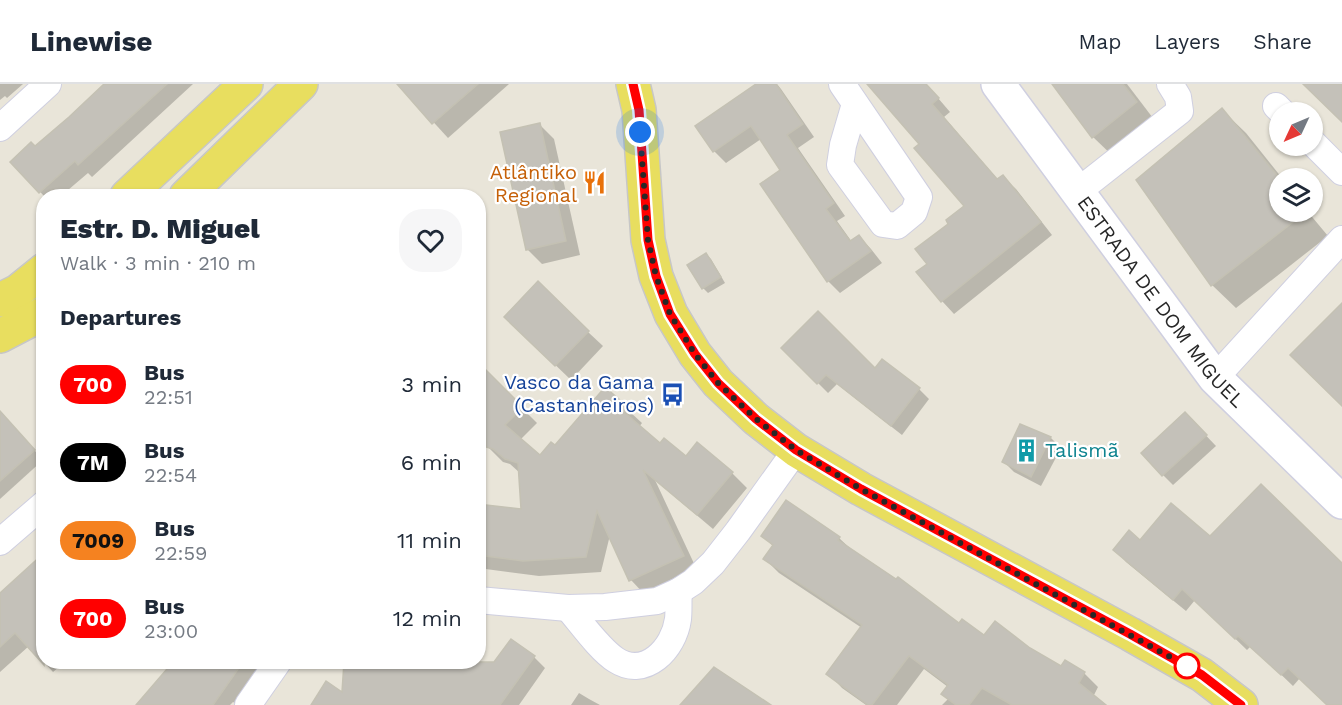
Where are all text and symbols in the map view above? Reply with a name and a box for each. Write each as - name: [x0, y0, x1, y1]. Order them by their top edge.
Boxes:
- text: Linewise: [30, 25, 153, 58]
- text: Map: [1078, 29, 1121, 54]
- text: Layers: [1154, 29, 1220, 54]
- text: Share: [1253, 29, 1312, 54]
- north arrow: [1269, 102, 1323, 156]
- map controls: [1269, 102, 1323, 222]
- your location: [625, 117, 655, 147]
- place label: Atlântiko Regional: [490, 160, 577, 207]
- button: layers: [1269, 168, 1323, 222]
- restaurant icon: Atlântiko Regional: [582, 170, 608, 196]
- street label: ESTRADA DE DOM MIGUEL: [1073, 191, 1250, 412]
- button: heart: [399, 209, 462, 272]
- text: Estr. D. Miguel: [60, 212, 260, 245]
- text: Walk · 3 min · 210 m: [60, 251, 256, 275]
- text: Departures: [60, 305, 181, 330]
- text: Bus: [144, 360, 184, 385]
- place label: Vasco da Gama (Castanheiros): [504, 370, 654, 417]
- text: 700: [73, 372, 113, 397]
- text: 3 min: [401, 372, 462, 397]
- bus stop icon: Vasco da Gama (Castanheiros): [659, 381, 685, 407]
- text: 22:51: [144, 385, 193, 409]
- building icon: Talismã: [1014, 437, 1040, 463]
- text: Bus: [144, 438, 184, 463]
- place label: Talismã: [1045, 438, 1119, 462]
- text: 7M: [77, 450, 109, 475]
- text: 6 min: [401, 450, 462, 475]
- text: 22:54: [144, 463, 197, 487]
- text: Bus: [154, 516, 195, 541]
- text: 7009: [72, 528, 124, 553]
- text: 11 min: [397, 528, 462, 553]
- text: 22:59: [154, 541, 207, 565]
- text: Bus: [144, 594, 184, 619]
- text: 700: [73, 606, 113, 631]
- text: 12 min: [393, 606, 462, 631]
- text: 23:00: [144, 619, 198, 643]
- unlabelled marker: [1174, 653, 1200, 679]

